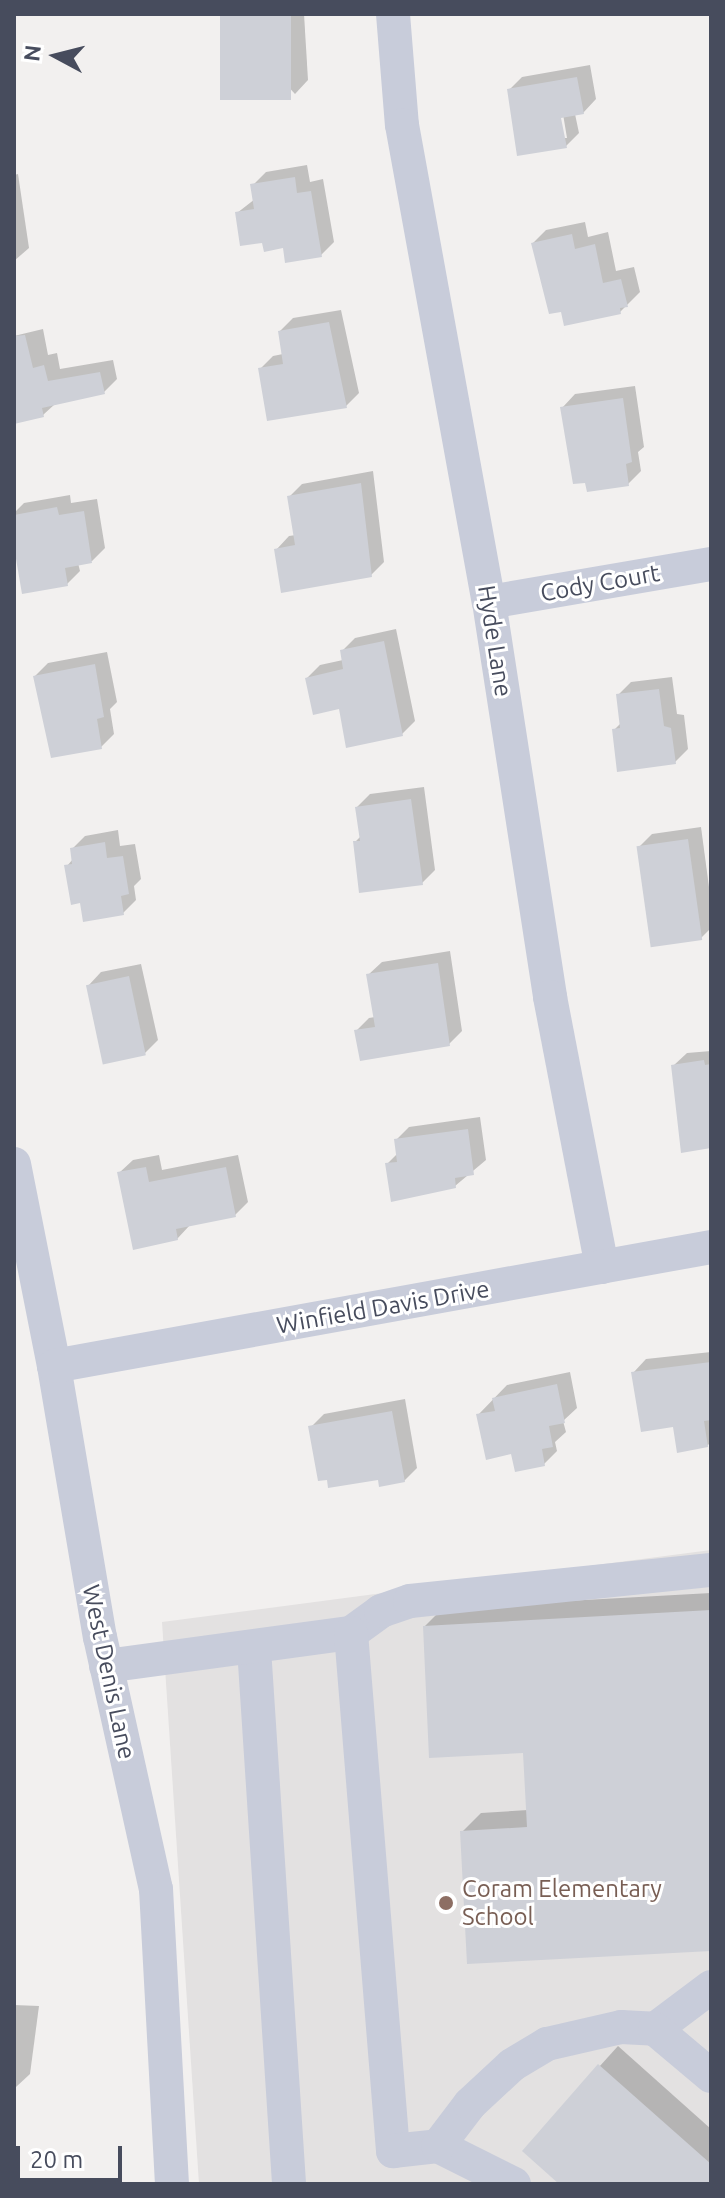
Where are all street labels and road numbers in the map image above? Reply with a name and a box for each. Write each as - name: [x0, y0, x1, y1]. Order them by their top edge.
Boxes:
- street label: Cody Court: [538, 558, 662, 608]
- street label: Hyde Lane: [472, 583, 518, 699]
- street label: Winfield Davis Drive: [274, 1274, 492, 1340]
- street label: West Denis Lane: [76, 1582, 142, 1762]

